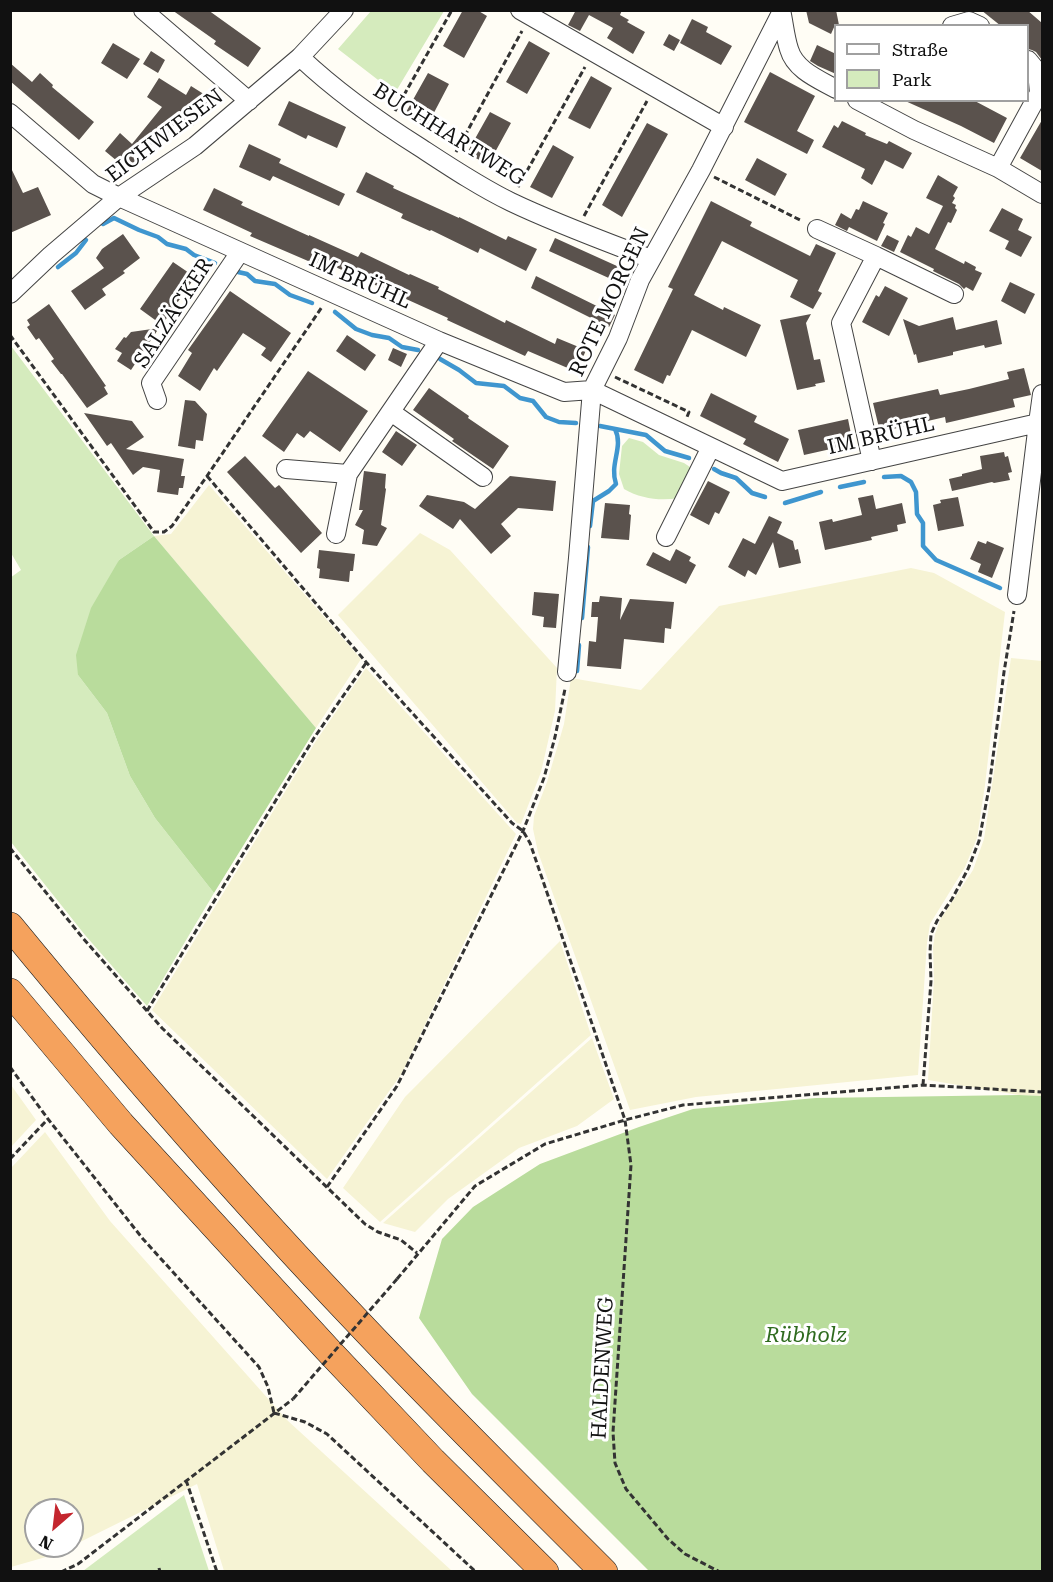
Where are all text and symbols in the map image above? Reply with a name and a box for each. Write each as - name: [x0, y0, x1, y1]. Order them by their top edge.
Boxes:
- legend: [834, 24, 1029, 102]
- text: Straße: [892, 39, 948, 60]
- text: Park: [892, 69, 932, 90]
- street label: BUCHHARTWEG: [368, 78, 530, 192]
- street label: EICHWIESEN: [102, 84, 228, 188]
- street label: ROTE MORGEN: [565, 224, 655, 380]
- street label: IM BRÜHL: [305, 247, 415, 315]
- street label: SALZÄCKER: [129, 253, 219, 373]
- street label: IM BRÜHL: [825, 411, 937, 461]
- street label: HALDENWEG: [587, 1296, 619, 1440]
- park label: Rübholz: [765, 1323, 847, 1349]
- north arrow: [24, 1498, 84, 1558]
- text: N: [36, 1531, 56, 1554]

